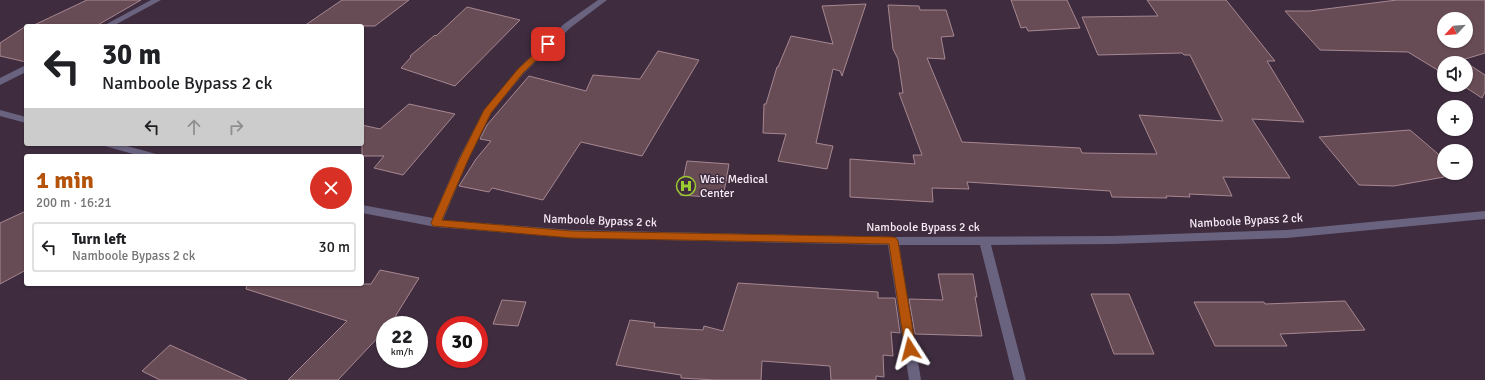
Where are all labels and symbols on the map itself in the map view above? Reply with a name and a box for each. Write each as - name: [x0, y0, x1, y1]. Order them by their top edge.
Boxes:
- north arrow: [1437, 12, 1473, 48]
- pin: [531, 27, 565, 61]
- place label: Waic Medical Center: [700, 172, 768, 201]
- hospital icon: Waic Medical Center: [675, 175, 697, 197]
- street label: Namboole Bypass 2 ck: [1189, 211, 1303, 231]
- street label: Namboole Bypass 2 ck: [543, 212, 657, 230]
- street label: Namboole Bypass 2 ck: [866, 220, 980, 235]
- speed limit sign: 30: [436, 316, 488, 368]
- position arrow: [889, 328, 931, 370]

